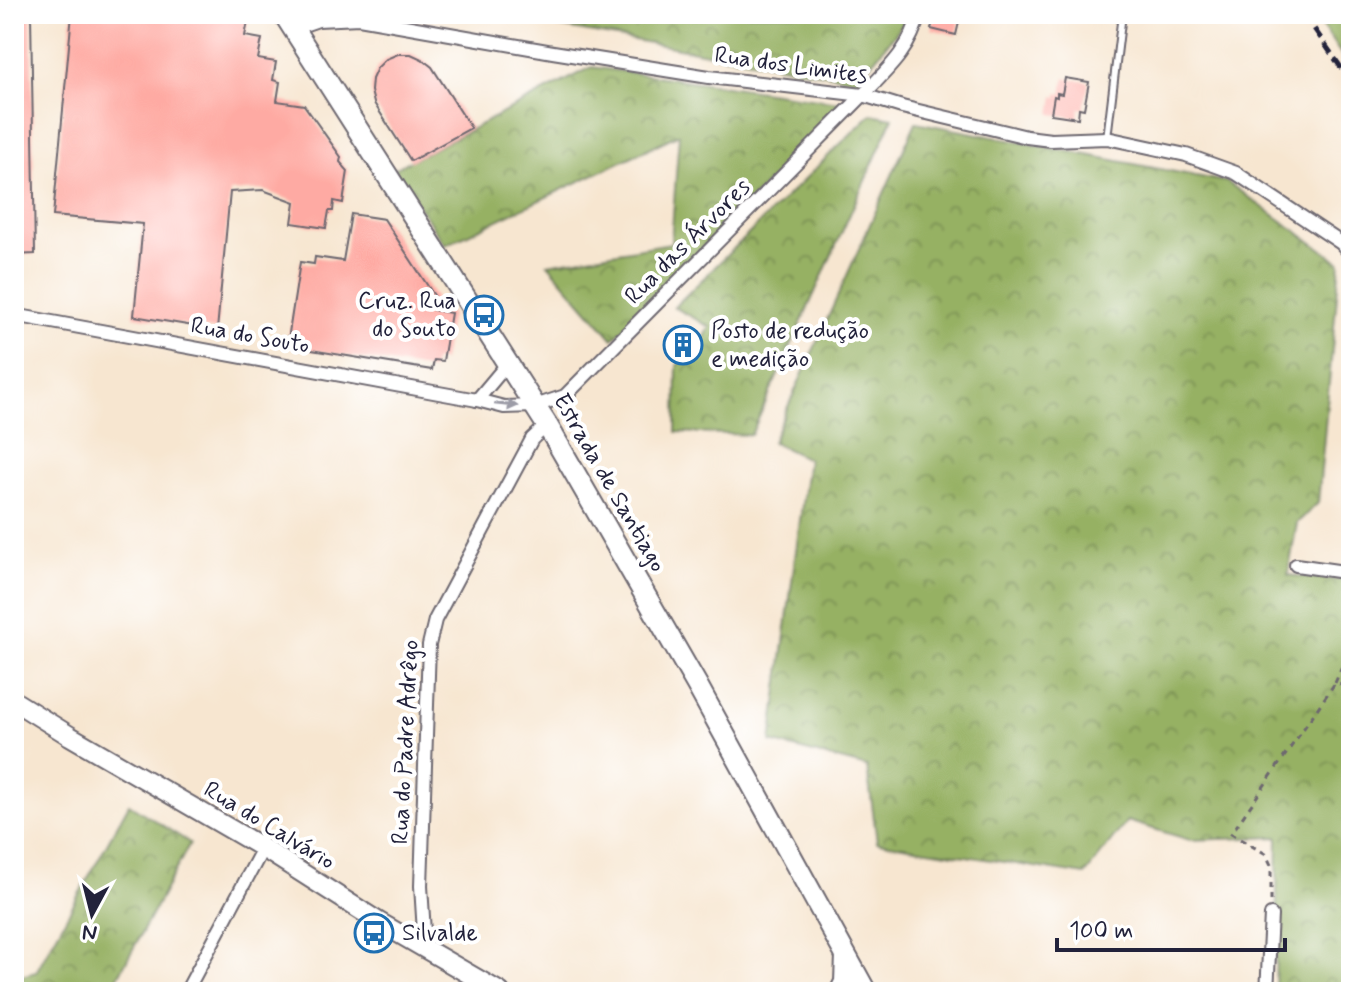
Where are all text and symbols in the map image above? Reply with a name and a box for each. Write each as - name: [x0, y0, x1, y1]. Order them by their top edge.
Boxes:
- street label: Rua dos Limites: [712, 40, 870, 92]
- street label: Rua das Árvores: [618, 171, 758, 312]
- place label: Cruz. Rua do Souto: [358, 286, 456, 345]
- bus stop icon: Cruz. Rua do Souto: [463, 294, 505, 336]
- street label: Rua do Souto: [188, 310, 312, 362]
- place label: Posto de redução e medição: [711, 316, 869, 375]
- building icon: Posto de redução e medição: [662, 324, 704, 366]
- street label: Estrada de Santiago: [545, 388, 673, 578]
- one-way arrow: [494, 399, 519, 412]
- street label: Rua do Padre Adrêgo: [385, 639, 427, 845]
- street label: Rua do Calvário: [198, 775, 340, 877]
- north arrow: [52, 874, 132, 954]
- scale bar: [1057, 902, 1285, 952]
- bus stop icon: Silvalde: [353, 912, 395, 954]
- text: 100 m: [1069, 916, 1133, 947]
- text: N: [81, 917, 99, 947]
- place label: Silvalde: [402, 918, 478, 949]

